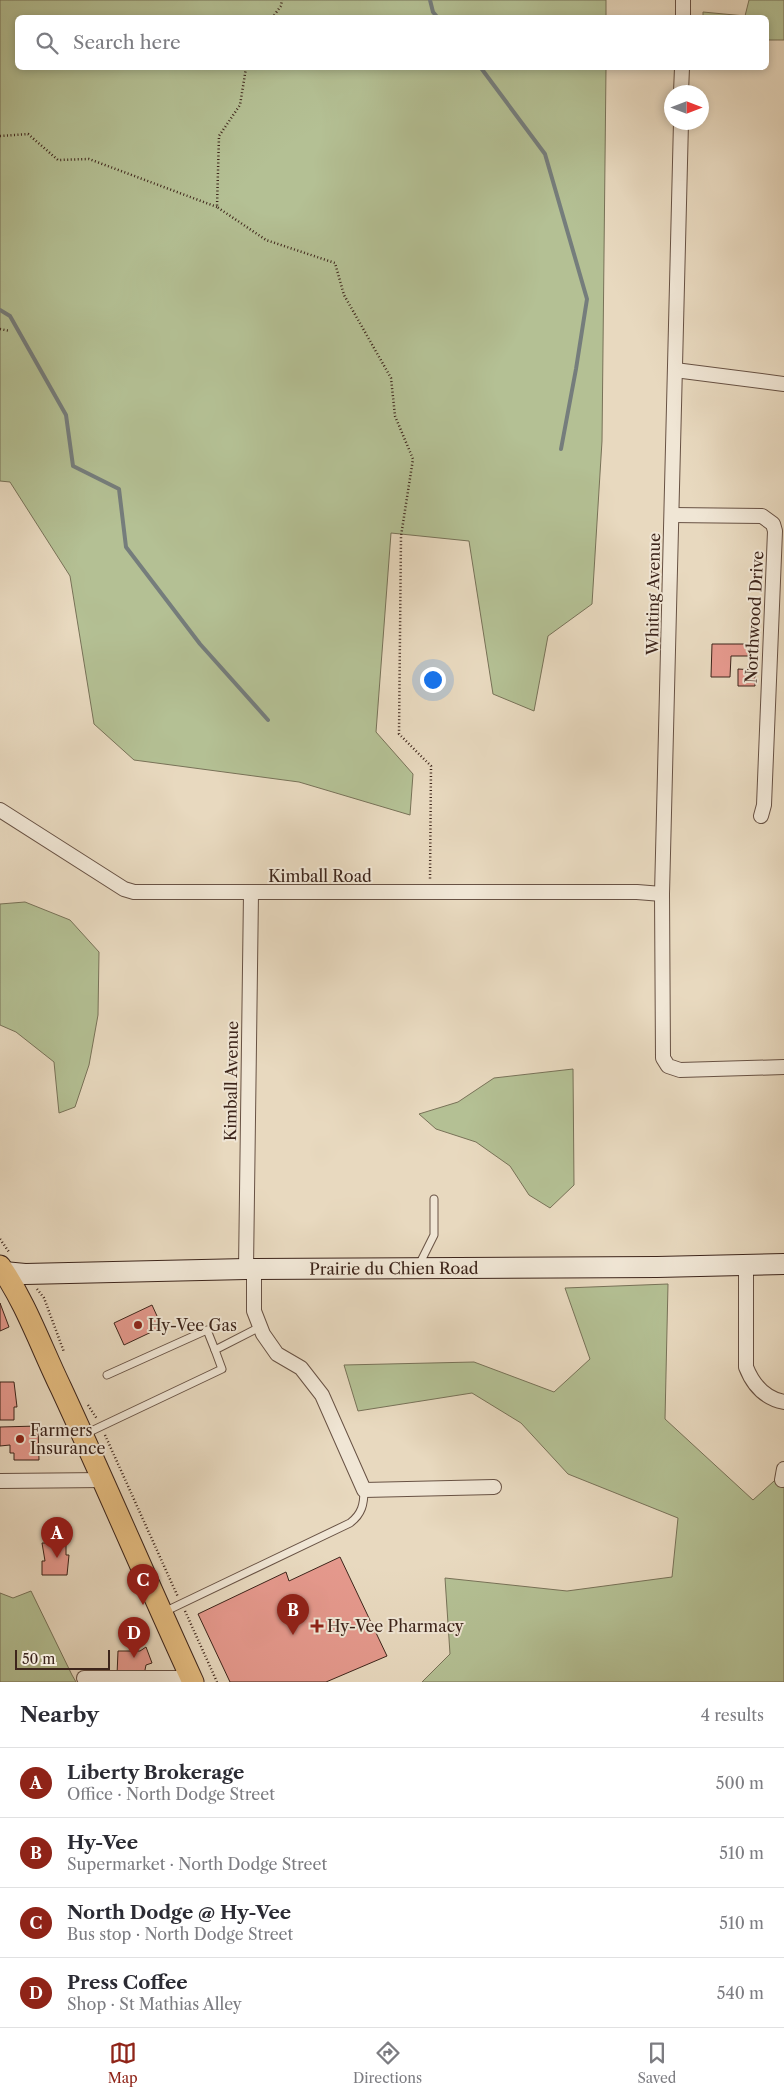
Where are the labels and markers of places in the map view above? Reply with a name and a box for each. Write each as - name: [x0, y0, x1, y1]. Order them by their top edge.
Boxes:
- place label: Hy-Vee Gas: [148, 1315, 237, 1335]
- marker: Hy-Vee Gas: [132, 1319, 144, 1331]
- place label: Farmers Insurance: [30, 1420, 105, 1458]
- marker: Farmers Insurance: [14, 1433, 26, 1445]
- pin: A: [41, 1517, 73, 1558]
- pin: C: [127, 1564, 159, 1605]
- pin: B: [277, 1594, 309, 1635]
- place label: Hy-Vee Pharmacy: [327, 1616, 465, 1636]
- pin: D: [118, 1617, 150, 1658]
- marker: Hy-Vee Pharmacy: [311, 1620, 323, 1632]

